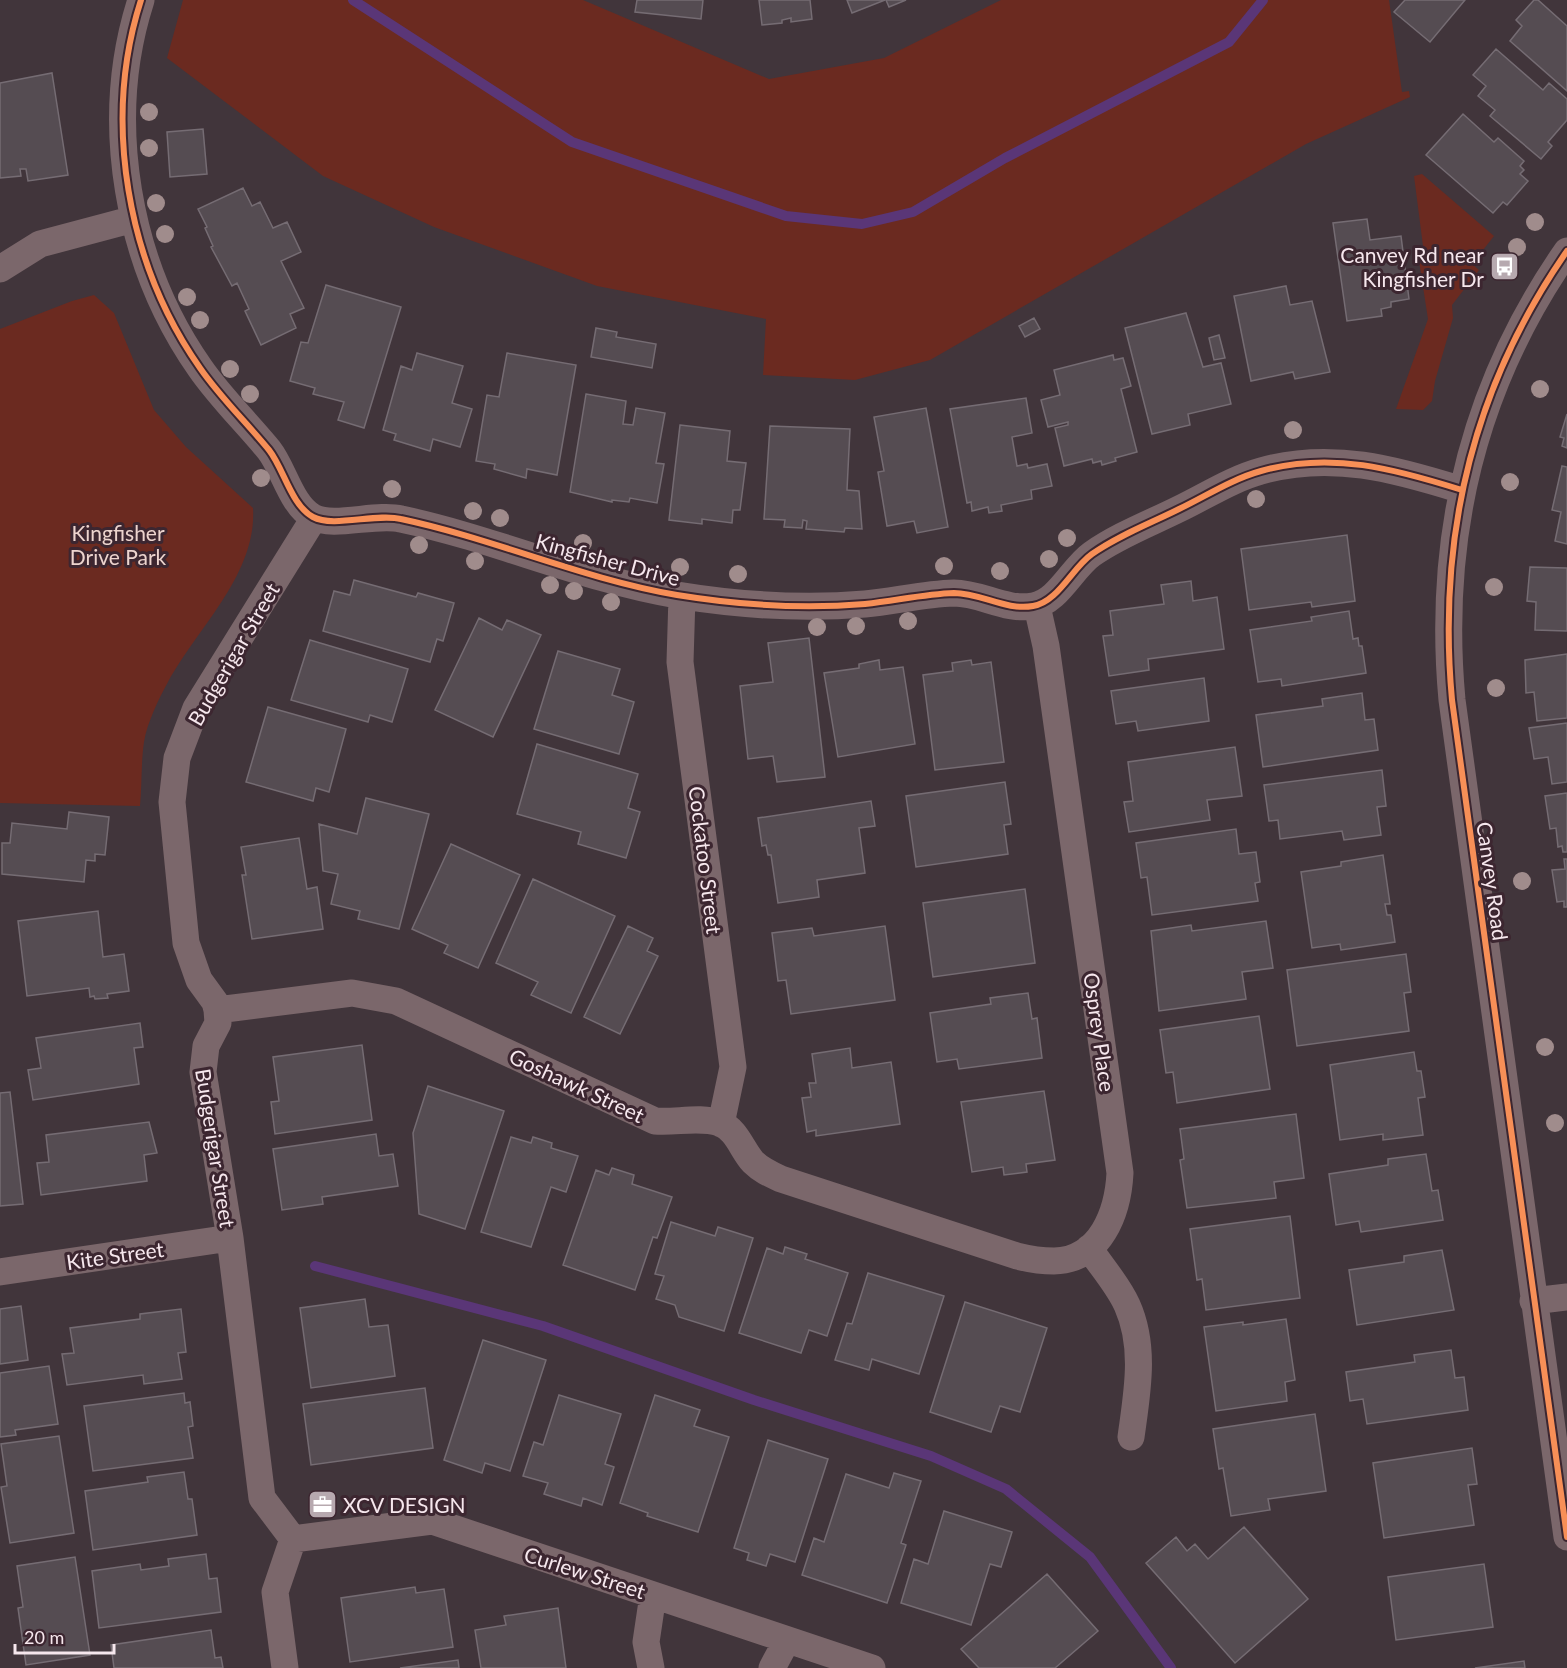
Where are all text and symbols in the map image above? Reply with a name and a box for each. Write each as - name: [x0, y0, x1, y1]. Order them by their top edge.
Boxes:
- place label: Canvey Rd near Kingfisher Dr: [1340, 242, 1484, 291]
- bus stop icon: Canvey Rd near Kingfisher Dr: [1489, 250, 1521, 282]
- park label: Kingfisher Drive Park: [70, 520, 167, 569]
- street label: Kingfisher Drive: [533, 528, 683, 590]
- street label: Budgerigar Street: [182, 578, 284, 730]
- street label: Cockatoo Street: [685, 785, 728, 936]
- street label: Canvey Road: [1472, 820, 1514, 942]
- street label: Osprey Place: [1079, 971, 1121, 1093]
- street label: Goshawk Street: [505, 1043, 649, 1127]
- street label: Budgerigar Street: [191, 1067, 241, 1230]
- street label: Kite Street: [65, 1236, 166, 1274]
- office icon: XCV DESIGN: [306, 1488, 338, 1520]
- place label: XCV DESIGN: [343, 1492, 466, 1517]
- street label: Curlew Street: [521, 1541, 649, 1603]
- scale bar: [15, 1617, 114, 1655]
- text: 20 m: [24, 1626, 64, 1648]

